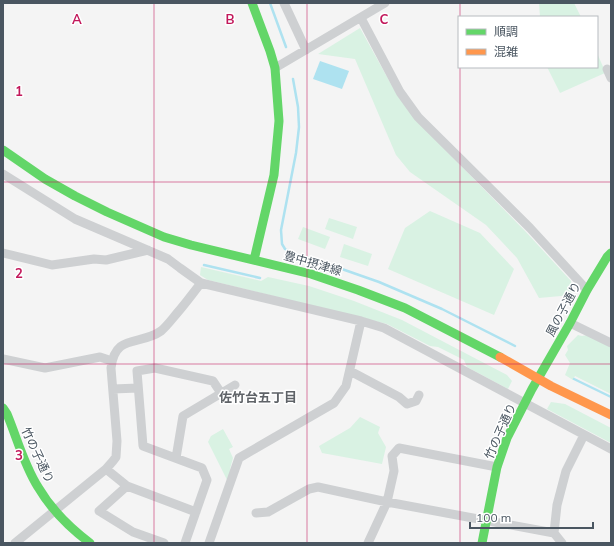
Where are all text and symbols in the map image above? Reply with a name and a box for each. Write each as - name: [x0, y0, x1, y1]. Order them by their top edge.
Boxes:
- text: A: [72, 11, 82, 27]
- text: B: [226, 11, 235, 27]
- text: C: [380, 11, 389, 27]
- legend: [458, 16, 598, 68]
- text: 順調: [494, 24, 518, 39]
- text: 混雑: [494, 44, 518, 59]
- text: 1: [15, 83, 23, 99]
- street label: 豊中摂津線: [282, 248, 344, 278]
- text: 2: [15, 265, 23, 281]
- street label: 風の子通り: [542, 279, 584, 339]
- district label: 佐竹台五丁目: [219, 389, 297, 405]
- street label: 竹の子通り: [481, 401, 519, 461]
- street label: 竹の子通り: [19, 425, 57, 485]
- text: 3: [15, 447, 23, 463]
- scale bar: [470, 504, 593, 530]
- text: 100 m: [476, 510, 511, 525]

